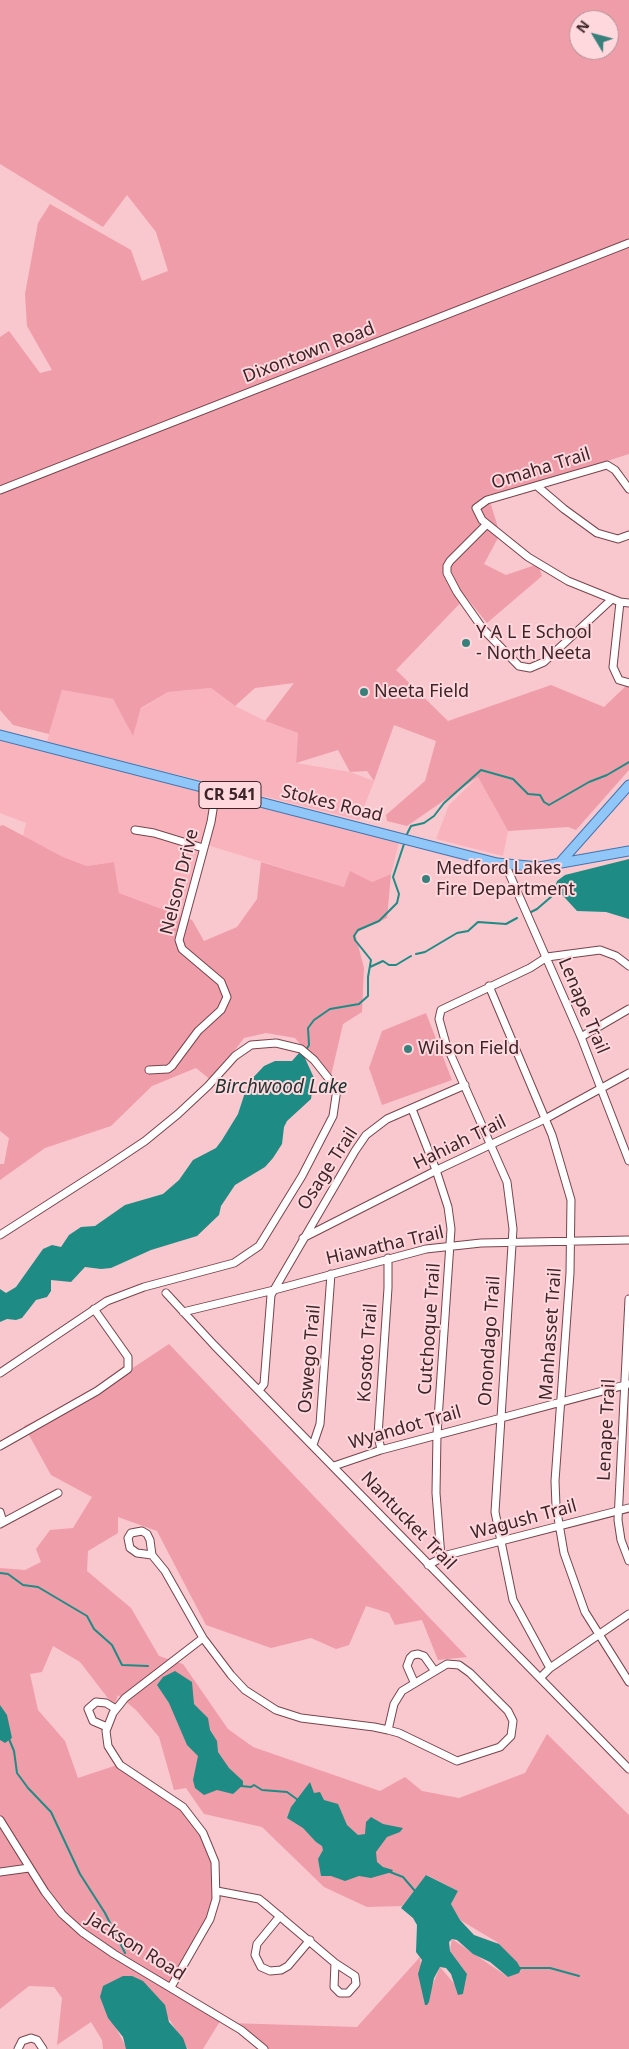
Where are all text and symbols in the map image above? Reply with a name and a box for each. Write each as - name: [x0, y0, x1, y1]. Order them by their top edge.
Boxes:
- north arrow: [569, 10, 619, 60]
- text: N: [571, 16, 593, 37]
- street label: Dixontown Road: [240, 318, 378, 388]
- street label: Omaha Trail: [489, 444, 593, 494]
- place label: Y A L E School - North Neeta: [476, 622, 592, 664]
- marker: Y A L E School - North Neeta: [460, 637, 472, 649]
- place label: Neeta Field: [374, 681, 469, 703]
- marker: Neeta Field: [358, 686, 370, 698]
- street label: Stokes Road: [279, 781, 385, 827]
- road number: CR 541: [199, 782, 261, 808]
- street label: Nelson Drive: [156, 827, 204, 937]
- place label: Medford Lakes Fire Department: [436, 858, 575, 901]
- marker: Medford Lakes Fire Department: [420, 873, 432, 885]
- street label: Lenape Trail: [553, 955, 613, 1057]
- place label: Wilson Field: [418, 1038, 519, 1060]
- marker: Wilson Field: [402, 1043, 414, 1055]
- water label: Birchwood Lake: [215, 1077, 347, 1099]
- street label: Hahiah Trail: [410, 1111, 510, 1175]
- street label: Osage Trail: [293, 1124, 363, 1214]
- street label: Hiawatha Trail: [324, 1222, 446, 1270]
- street label: Cutchoque Trail: [415, 1262, 445, 1396]
- street label: Manhasset Trail: [536, 1267, 566, 1401]
- street label: Onondago Trail: [475, 1275, 505, 1407]
- street label: Kosoto Trail: [354, 1303, 382, 1403]
- street label: Oswego Trail: [294, 1304, 326, 1414]
- street label: Lenape Trail: [594, 1378, 620, 1482]
- street label: Wyandot Trail: [346, 1402, 464, 1454]
- street label: Nantucket Trail: [356, 1468, 460, 1574]
- street label: Wagush Trail: [469, 1496, 579, 1544]
- street label: Jackson Road: [83, 1908, 189, 1986]

